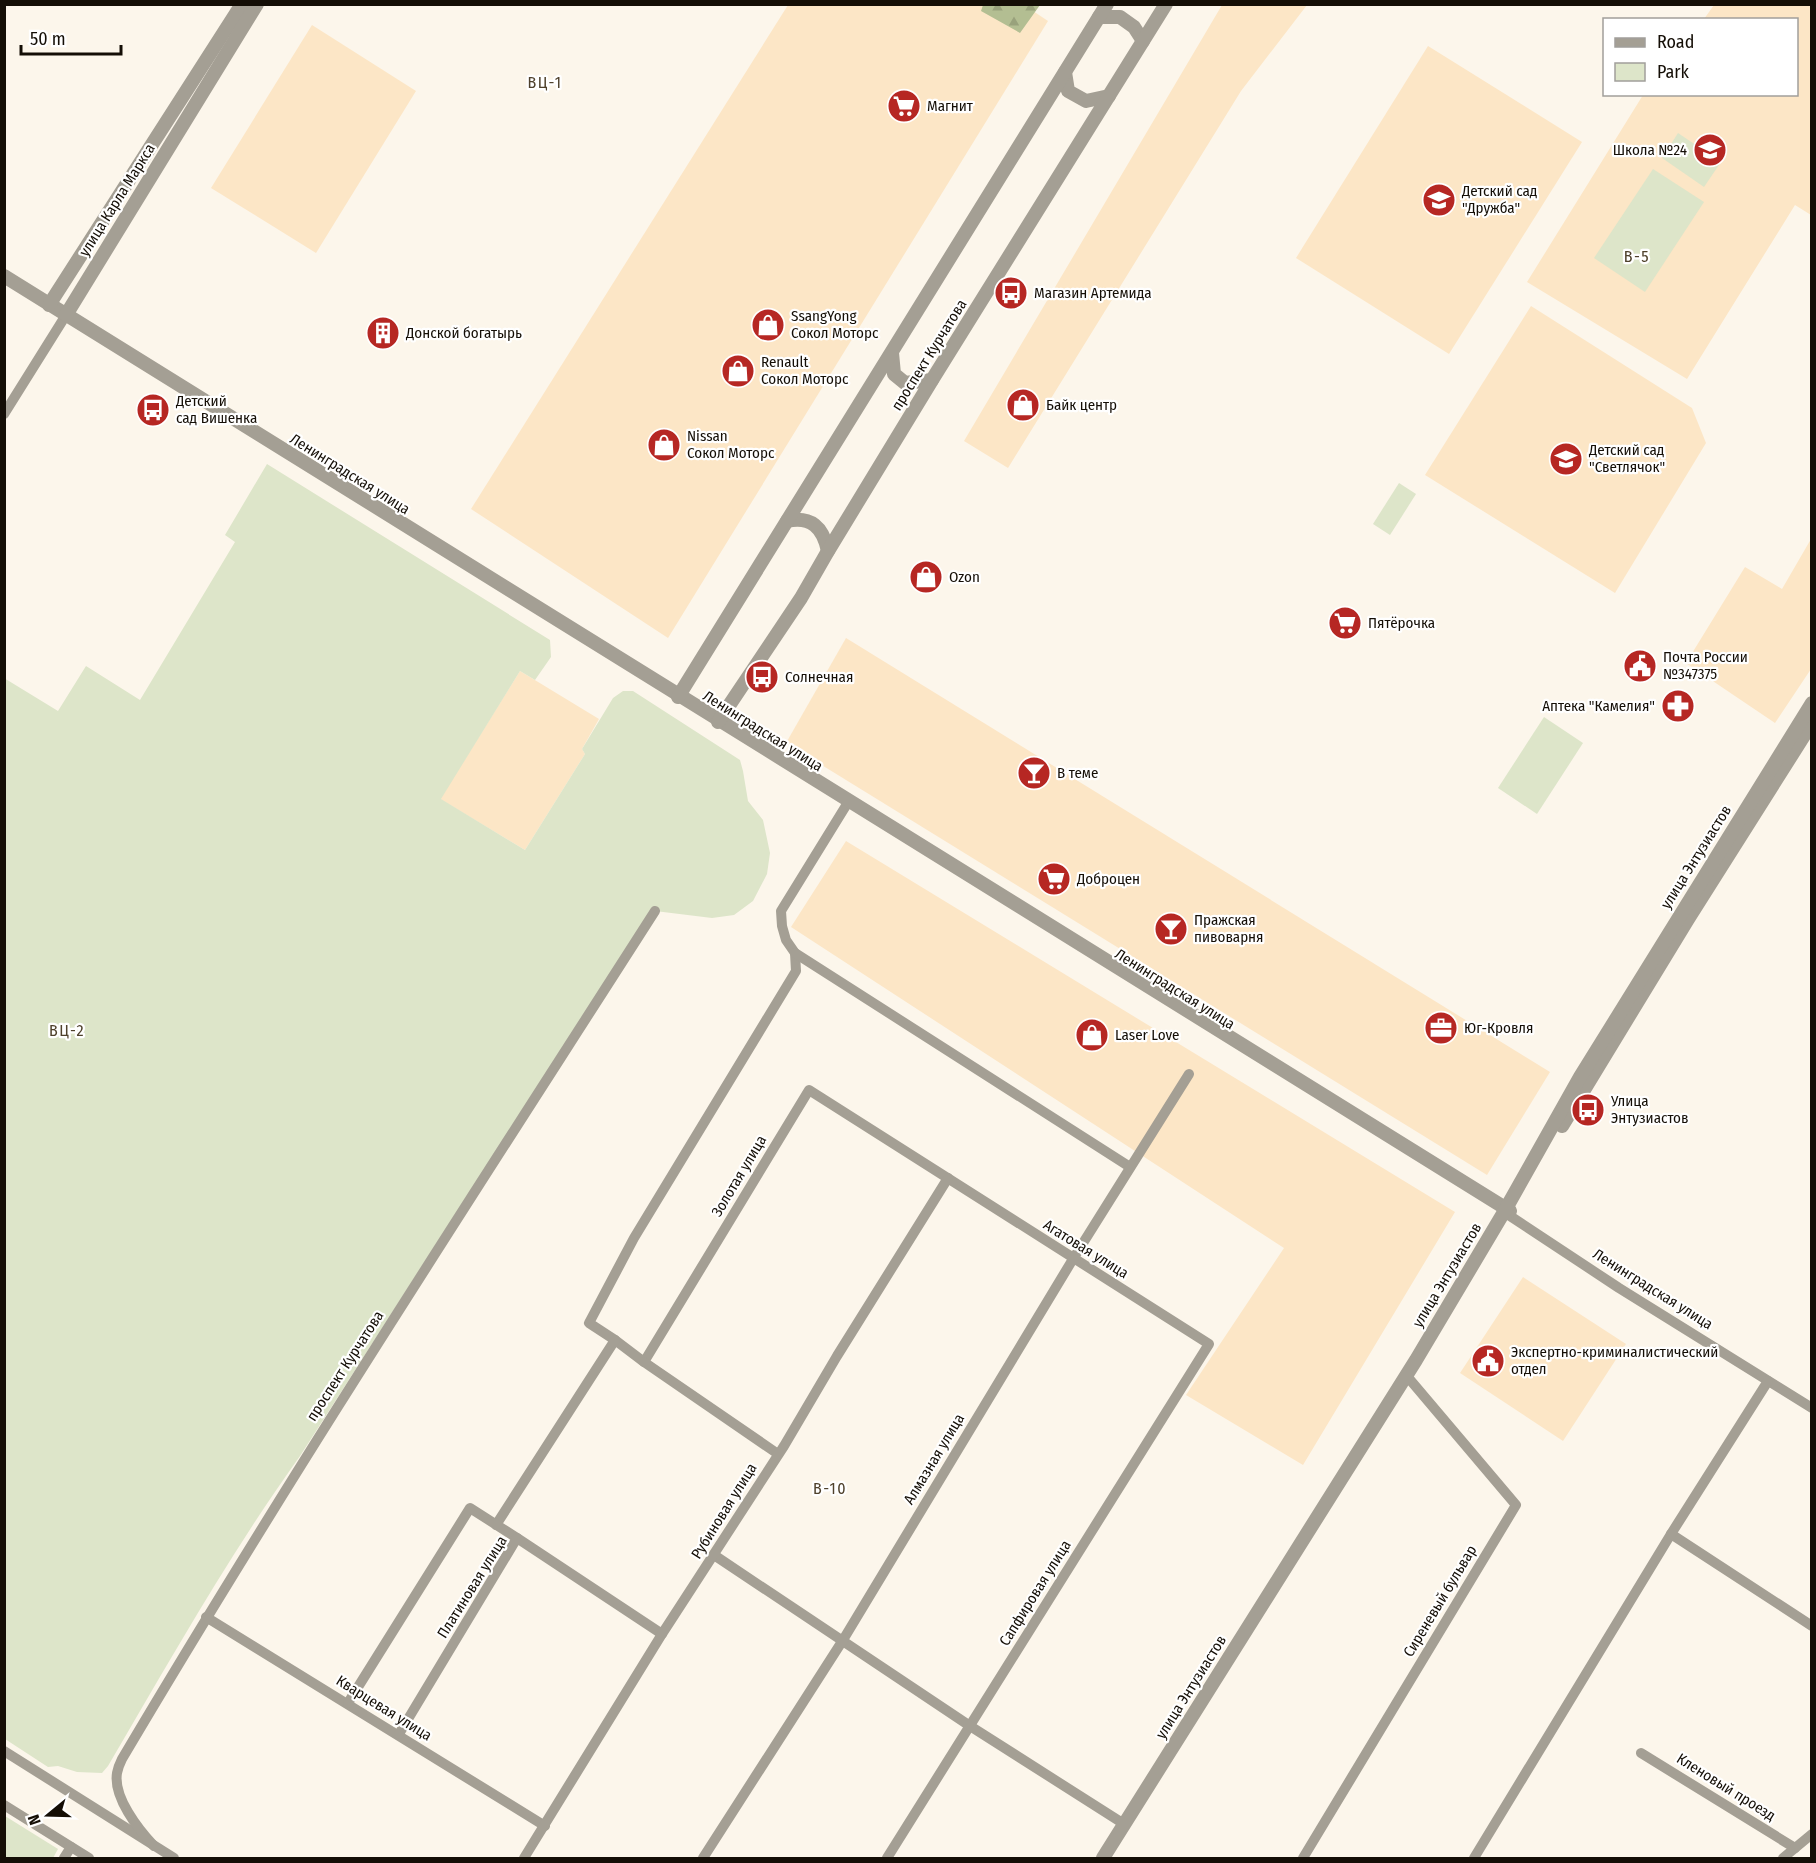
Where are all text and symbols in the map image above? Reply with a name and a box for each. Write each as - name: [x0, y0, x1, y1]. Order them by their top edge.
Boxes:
- scale bar: [21, 18, 122, 56]
- legend: [1603, 18, 1798, 96]
- text: 50 m: [30, 28, 66, 50]
- text: Road: [1657, 31, 1694, 53]
- text: Park: [1657, 61, 1690, 83]
- district label: ВЦ-1: [527, 73, 563, 92]
- supermarket icon: Магнит: [886, 88, 922, 124]
- place label: Магнит: [927, 97, 974, 115]
- school or university icon: Школа №24: [1692, 132, 1728, 168]
- street label: улица Карла Маркса: [75, 140, 159, 260]
- place label: Школа №24: [1613, 141, 1687, 159]
- school or university icon: Детский сад "Дружба": [1421, 182, 1457, 218]
- place label: Детский сад "Дружба": [1461, 182, 1537, 217]
- district label: В-5: [1624, 247, 1650, 266]
- bus stop icon: Магазин Артемида: [993, 275, 1029, 311]
- place label: Магазин Артемида: [1034, 284, 1152, 302]
- street label: проспект Курчатова: [888, 296, 970, 414]
- shop icon: SsangYong Сокол Моторс: [750, 307, 786, 343]
- place label: SsangYong Сокол Моторс: [791, 307, 879, 342]
- building icon: Донской богатырь: [365, 315, 401, 351]
- place label: Донской богатырь: [405, 324, 522, 342]
- shop icon: Renault Сокол Моторс: [720, 353, 756, 389]
- place label: Renault Сокол Моторс: [761, 353, 849, 388]
- shop icon: Байк центр: [1005, 387, 1041, 423]
- bus stop icon: Детский сад Вишенка: [135, 392, 171, 428]
- place label: Детский сад Вишенка: [175, 392, 257, 427]
- place label: Байк центр: [1046, 396, 1117, 414]
- shop icon: Nissan Сокол Моторс: [646, 427, 682, 463]
- place label: Nissan Сокол Моторс: [687, 427, 775, 462]
- street label: Ленинградская улица: [287, 430, 413, 518]
- school or university icon: Детский сад "Светлячок": [1548, 441, 1584, 477]
- place label: Детский сад "Светлячок": [1588, 441, 1665, 476]
- shop icon: Ozon: [908, 559, 944, 595]
- place label: Ozon: [949, 568, 980, 586]
- supermarket icon: Пятёрочка: [1327, 605, 1363, 641]
- place label: Пятёрочка: [1368, 614, 1435, 632]
- public building icon: Почта России №347375: [1622, 648, 1658, 684]
- place label: Почта России №347375: [1663, 648, 1748, 683]
- bus stop icon: Солнечная: [744, 659, 780, 695]
- place label: Солнечная: [785, 668, 853, 686]
- street label: Ленинградская улица: [700, 687, 826, 775]
- pharmacy icon: Аптека "Камелия": [1660, 688, 1696, 724]
- place label: Аптека "Камелия": [1542, 697, 1655, 715]
- bar icon: В теме: [1016, 755, 1052, 791]
- place label: В теме: [1057, 764, 1098, 782]
- street label: улица Энтузиастов: [1657, 802, 1735, 912]
- supermarket icon: Доброцен: [1036, 861, 1072, 897]
- place label: Доброцен: [1076, 870, 1140, 888]
- bar icon: Пражская пивоварня: [1153, 911, 1189, 947]
- place label: Пражская пивоварня: [1194, 911, 1264, 946]
- street label: Ленинградская улица: [1112, 945, 1238, 1033]
- office icon: Юг-Кровля: [1423, 1010, 1459, 1046]
- shop icon: Laser Love: [1074, 1017, 1110, 1053]
- place label: Юг-Кровля: [1464, 1019, 1533, 1037]
- district label: ВЦ-2: [49, 1021, 85, 1040]
- place label: Laser Love: [1115, 1026, 1180, 1044]
- bus stop icon: Улица Энтузиастов: [1570, 1092, 1606, 1128]
- place label: Улица Энтузиастов: [1610, 1092, 1689, 1127]
- street label: Золотая улица: [708, 1132, 770, 1220]
- street label: Агатовая улица: [1040, 1216, 1132, 1282]
- street label: улица Энтузиастов: [1409, 1220, 1485, 1330]
- street label: Ленинградская улица: [1590, 1245, 1716, 1333]
- street label: проспект Курчатова: [303, 1308, 387, 1424]
- public building icon: Экспертно-криминалистический отдел: [1470, 1343, 1506, 1379]
- place label: Экспертно-криминалистический отдел: [1511, 1343, 1718, 1378]
- street label: Алмазная улица: [900, 1410, 968, 1508]
- street label: Рубиновая улица: [687, 1460, 761, 1562]
- district label: В-10: [813, 1479, 847, 1498]
- street label: Платиновая улица: [433, 1533, 511, 1641]
- street label: Сапфировая улица: [995, 1537, 1075, 1649]
- street label: Сиреневый бульвар: [1400, 1542, 1480, 1660]
- street label: улица Энтузиастов: [1152, 1632, 1230, 1742]
- street label: Кварцевая улица: [333, 1671, 435, 1745]
- street label: Кленовый проезд: [1673, 1749, 1779, 1825]
- north arrow: [18, 1785, 78, 1845]
- text: N: [24, 1812, 45, 1827]

